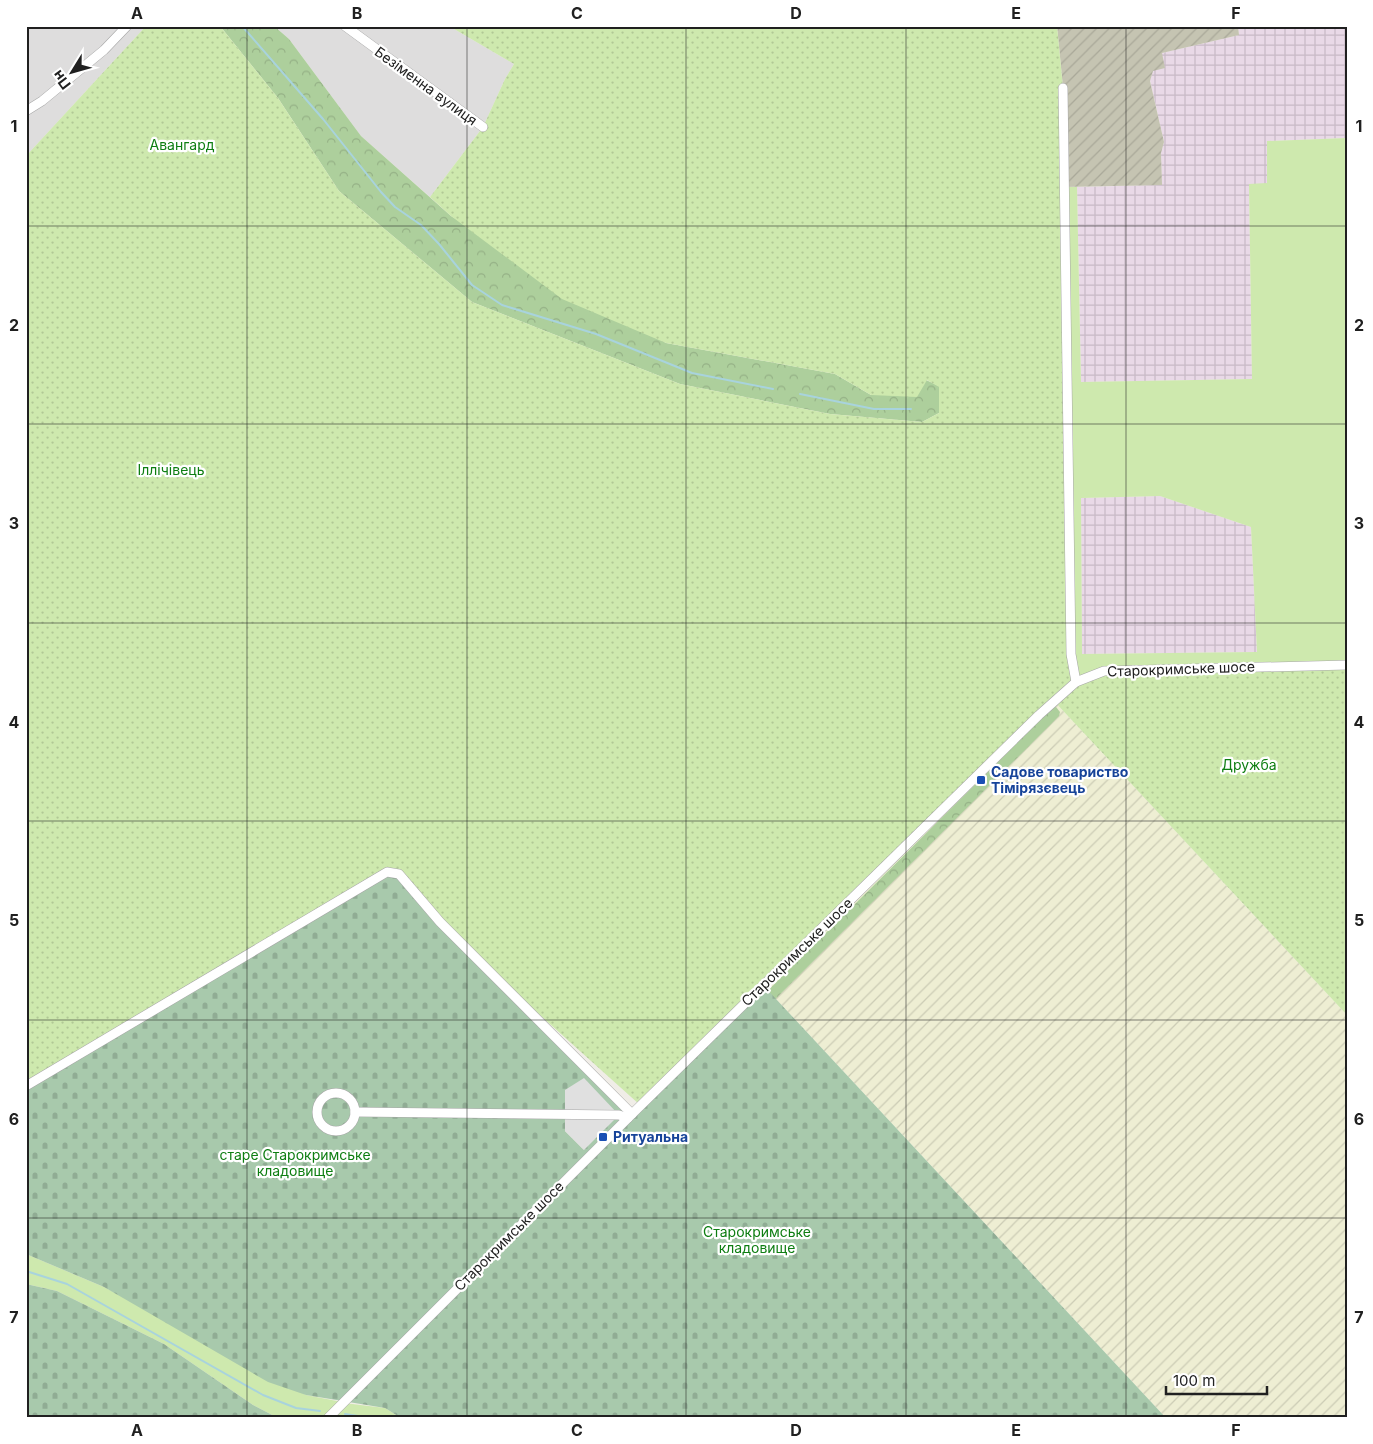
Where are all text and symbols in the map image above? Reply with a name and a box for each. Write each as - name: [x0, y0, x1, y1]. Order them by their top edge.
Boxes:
- text: A: [131, 3, 143, 23]
- text: B: [352, 3, 362, 23]
- text: C: [571, 3, 583, 23]
- text: D: [790, 3, 802, 23]
- text: E: [1011, 3, 1021, 23]
- text: F: [1231, 3, 1241, 23]
- street label: Безіменна вулиця: [372, 43, 481, 128]
- north arrow: [48, 48, 98, 98]
- text: Пн: [49, 67, 74, 93]
- text: 1: [11, 116, 17, 136]
- text: 1: [1356, 116, 1362, 136]
- park label: Авангард: [149, 136, 215, 153]
- text: 2: [9, 315, 19, 335]
- text: 2: [1354, 315, 1364, 335]
- park label: Іллічівець: [138, 461, 205, 478]
- text: 3: [9, 513, 19, 533]
- text: 3: [1354, 513, 1364, 533]
- street label: Старокримське шосе: [1107, 657, 1255, 680]
- text: 4: [9, 712, 20, 732]
- text: 4: [1354, 712, 1365, 732]
- park label: Дружба: [1221, 756, 1277, 773]
- place label: Садове товариство Тімірязєвець: [991, 763, 1129, 796]
- marker: Садове товариство Тімірязєвець: [975, 774, 987, 786]
- street label: Старокримське шосе: [737, 894, 856, 1009]
- text: 5: [9, 910, 19, 930]
- text: 5: [1354, 910, 1364, 930]
- text: 6: [9, 1109, 19, 1129]
- text: 6: [1354, 1109, 1364, 1129]
- place label: Ритуальна: [613, 1128, 688, 1145]
- marker: Ритуальна: [597, 1131, 609, 1143]
- park label: старе Старокримське кладовище: [219, 1146, 371, 1179]
- street label: Старокримське шосе: [450, 1177, 567, 1294]
- park label: Старокримське кладовище: [703, 1223, 811, 1256]
- text: 7: [9, 1307, 19, 1327]
- text: 7: [1354, 1307, 1364, 1327]
- scale bar: [1166, 1364, 1267, 1396]
- text: 100 m: [1173, 1371, 1215, 1390]
- text: A: [131, 1420, 143, 1440]
- text: B: [352, 1420, 362, 1440]
- text: C: [571, 1420, 583, 1440]
- text: D: [790, 1420, 802, 1440]
- text: E: [1011, 1420, 1021, 1440]
- text: F: [1231, 1420, 1241, 1440]

